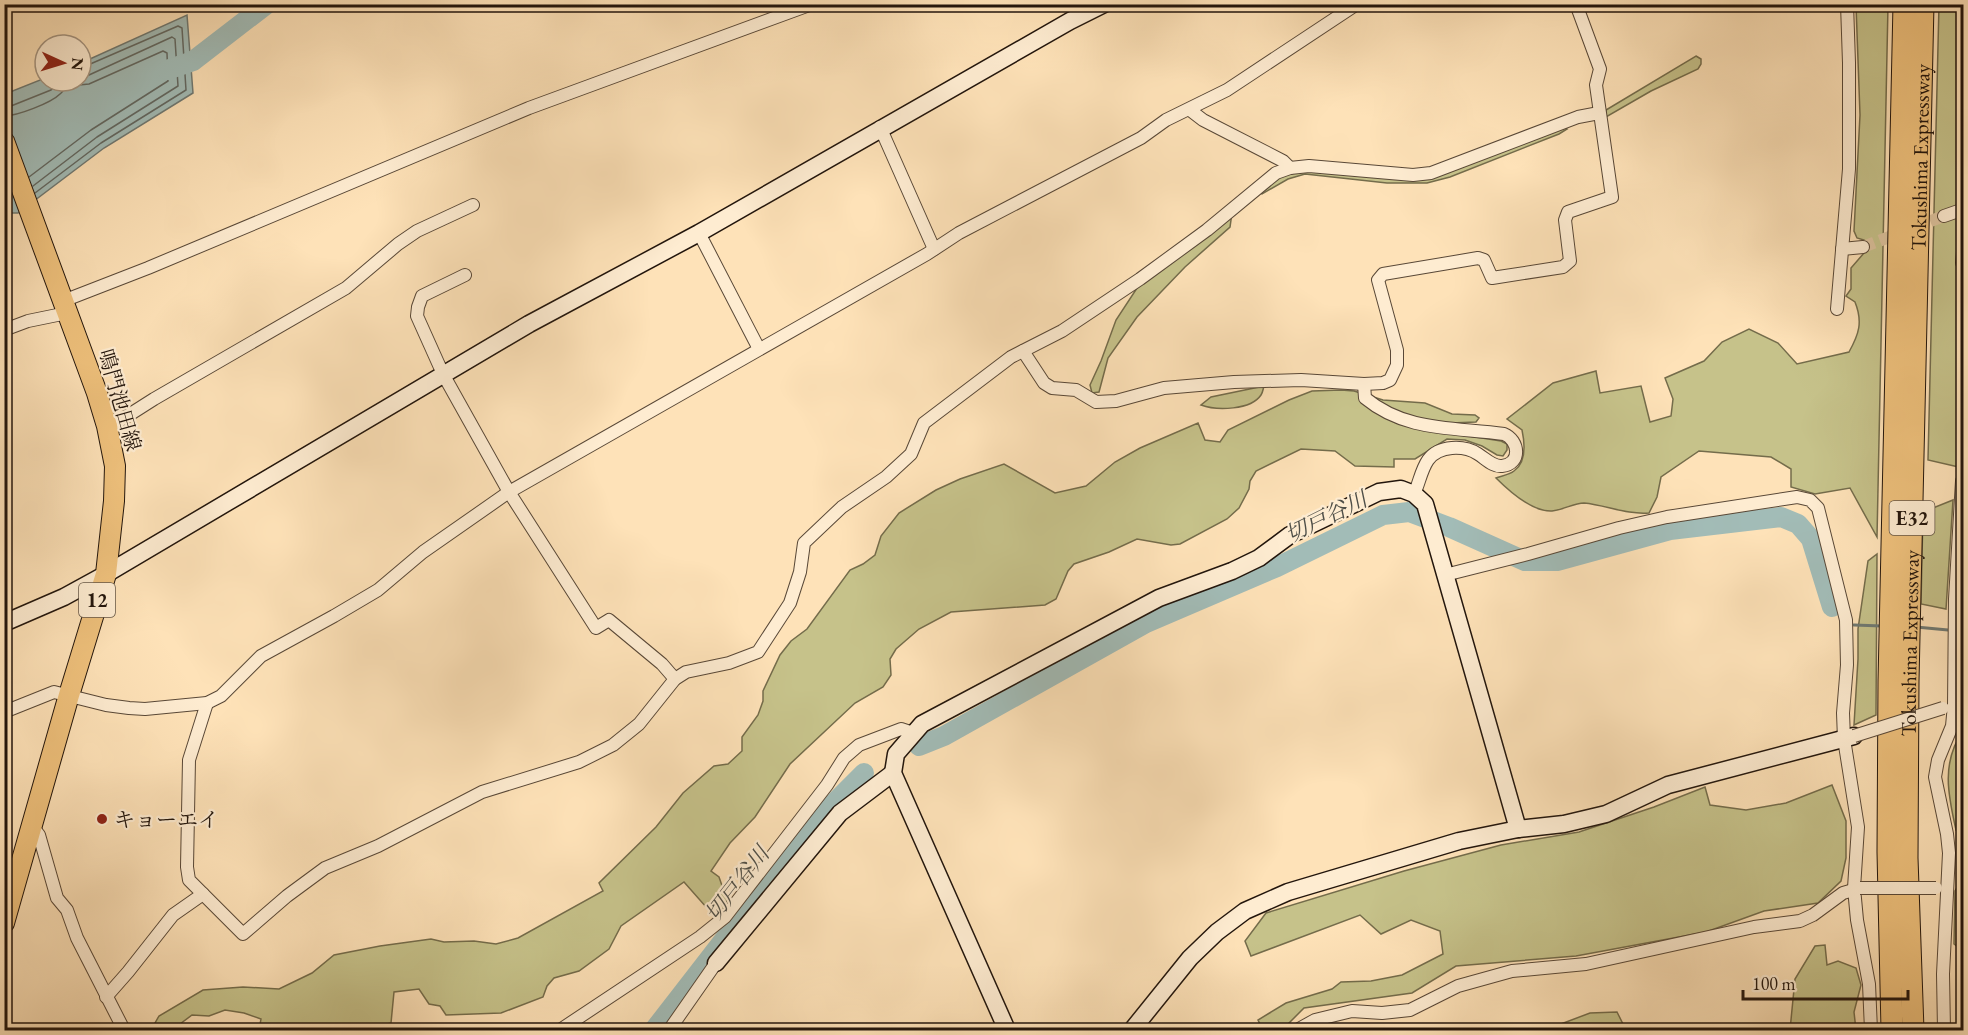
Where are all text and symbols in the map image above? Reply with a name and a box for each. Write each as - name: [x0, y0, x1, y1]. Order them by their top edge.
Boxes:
- north arrow: [33, 33, 93, 93]
- text: N: [67, 57, 88, 71]
- street label: Tokushima Expressway: [1904, 63, 1935, 251]
- street label: 鳴門池田線: [93, 346, 147, 454]
- water label: 切戸谷川: [1280, 484, 1374, 549]
- road number: E32: [1890, 501, 1934, 535]
- street label: Tokushima Expressway: [1894, 549, 1924, 737]
- road number: 12: [79, 583, 115, 617]
- place label: キョーエイ: [114, 806, 219, 833]
- marker: キョーエイ: [95, 812, 109, 826]
- water label: 切戸谷川: [698, 839, 777, 928]
- scale bar: [1743, 963, 1908, 1001]
- text: 100 m: [1752, 972, 1796, 995]

